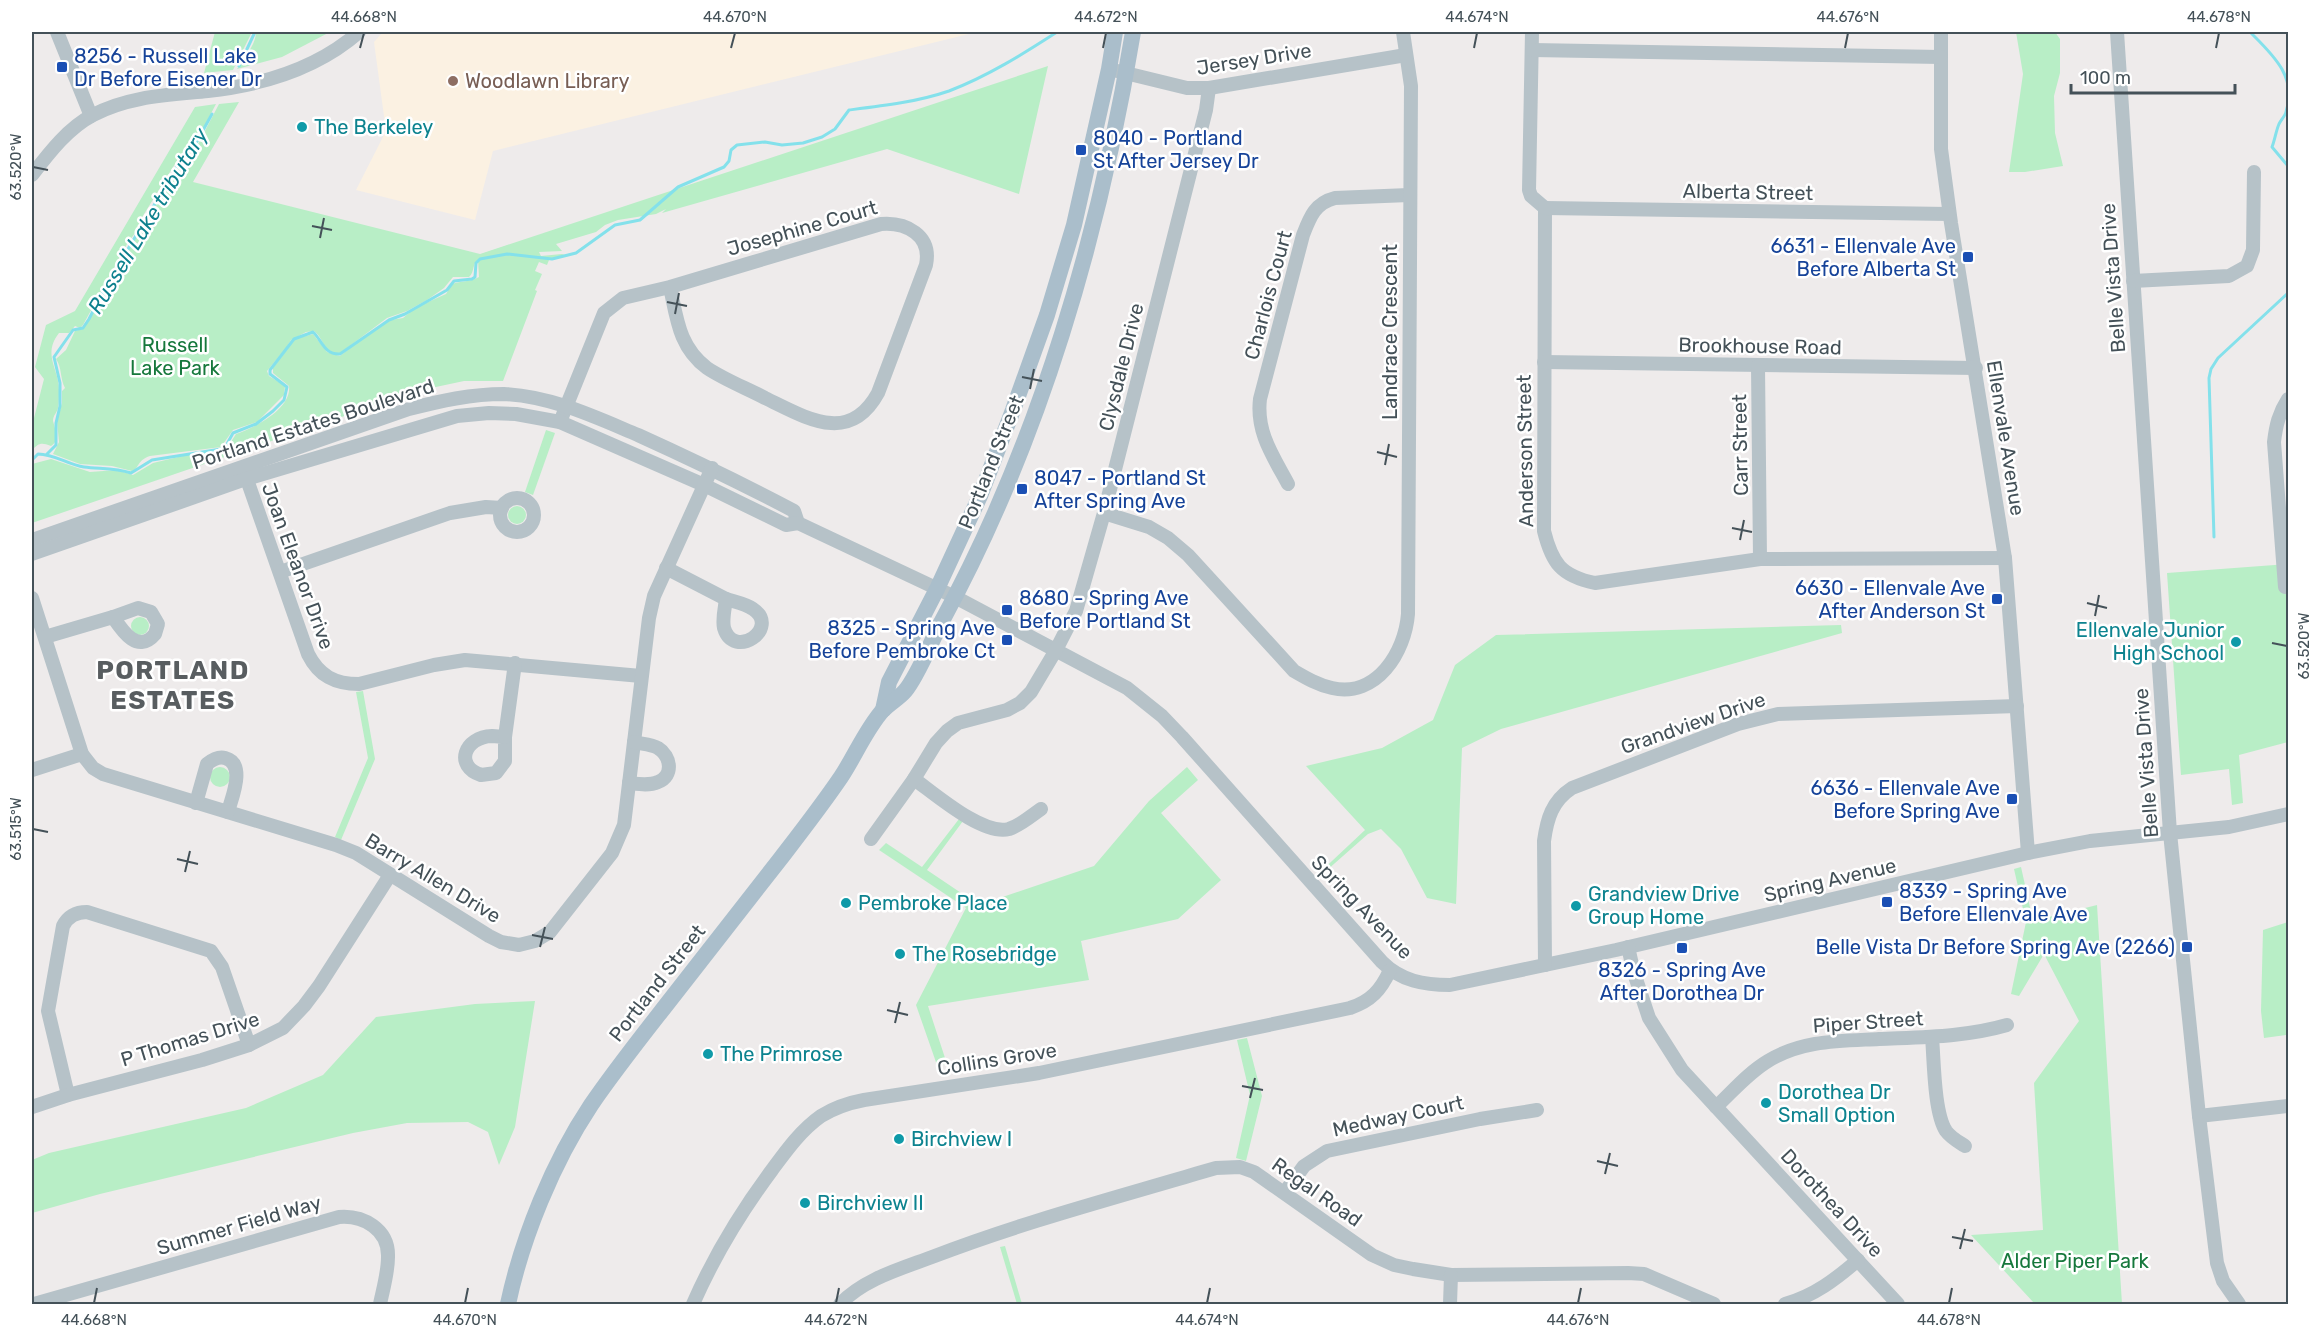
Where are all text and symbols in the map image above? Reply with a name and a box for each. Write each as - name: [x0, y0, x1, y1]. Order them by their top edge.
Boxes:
- text: 44.668°N: [331, 8, 397, 26]
- text: 44.670°N: [703, 8, 767, 26]
- text: 44.672°N: [1074, 8, 1138, 26]
- text: 44.674°N: [1445, 8, 1509, 26]
- text: 44.676°N: [1816, 8, 1880, 26]
- text: 44.678°N: [2187, 8, 2251, 26]
- street label: Jersey Drive: [1195, 38, 1313, 80]
- place label: 8256 - Russell Lake Dr Before Eisener Dr: [74, 44, 262, 91]
- scale bar: [2071, 57, 2234, 95]
- marker: 8256 - Russell Lake Dr Before Eisener Dr: [55, 60, 69, 74]
- text: 100 m: [2080, 67, 2131, 89]
- place label: Woodlawn Library: [465, 69, 630, 93]
- marker: Woodlawn Library: [446, 74, 460, 88]
- place label: The Berkeley: [314, 115, 433, 139]
- marker: The Berkeley: [295, 120, 309, 134]
- water label: Russell Lake tributary: [82, 122, 214, 318]
- place label: 8040 - Portland St After Jersey Dr: [1093, 126, 1259, 173]
- text: 63.520°W: [7, 134, 25, 200]
- marker: 8040 - Portland St After Jersey Dr: [1074, 143, 1088, 157]
- street label: Alberta Street: [1683, 179, 1814, 205]
- street label: Josephine Court: [724, 195, 880, 261]
- street label: Belle Vista Drive: [2096, 202, 2130, 354]
- street label: Charlois Court: [1239, 228, 1297, 362]
- place label: 6631 - Ellenvale Ave Before Alberta St: [1770, 234, 1956, 281]
- street label: Landrace Crescent: [1378, 244, 1402, 420]
- marker: 6631 - Ellenvale Ave Before Alberta St: [1961, 250, 1975, 264]
- street label: Clysdale Drive: [1093, 300, 1149, 434]
- park label: Russell Lake Park: [130, 333, 221, 380]
- street label: Brookhouse Road: [1678, 333, 1842, 359]
- street label: Ellenvale Avenue: [1982, 359, 2030, 517]
- street label: Portland Estates Boulevard: [189, 373, 437, 475]
- street label: Anderson Street: [1512, 374, 1538, 528]
- street label: Portland Street: [953, 391, 1029, 532]
- street label: Carr Street: [1727, 394, 1753, 496]
- place label: 8047 - Portland St After Spring Ave: [1034, 466, 1206, 513]
- street label: Joan Eleanor Drive: [257, 480, 339, 652]
- marker: 8047 - Portland St After Spring Ave: [1015, 482, 1029, 496]
- place label: 6630 - Ellenvale Ave After Anderson St: [1795, 576, 1985, 623]
- place label: 8680 - Spring Ave Before Portland St: [1019, 586, 1191, 633]
- marker: 6630 - Ellenvale Ave After Anderson St: [1990, 592, 2004, 606]
- marker: 8680 - Spring Ave Before Portland St: [1000, 603, 1014, 617]
- text: 63.520°W: [2295, 613, 2313, 679]
- place label: 8325 - Spring Ave Before Pembroke Ct: [809, 616, 995, 663]
- place label: Ellenvale Junior High School: [2076, 618, 2224, 665]
- marker: 8325 - Spring Ave Before Pembroke Ct: [1000, 633, 1014, 647]
- marker: Ellenvale Junior High School: [2229, 635, 2243, 649]
- district label: PORTLAND ESTATES: [96, 655, 250, 716]
- street label: Grandview Drive: [1617, 687, 1769, 759]
- street label: Belle Vista Drive: [2129, 687, 2163, 839]
- place label: 6636 - Ellenvale Ave Before Spring Ave: [1811, 776, 2000, 823]
- marker: 6636 - Ellenvale Ave Before Spring Ave: [2005, 792, 2019, 806]
- text: 63.515°W: [7, 797, 25, 861]
- street label: Barry Allen Drive: [361, 828, 505, 928]
- street label: Spring Avenue: [1306, 850, 1418, 964]
- street label: Spring Avenue: [1761, 853, 1899, 907]
- place label: 8339 - Spring Ave Before Ellenvale Ave: [1899, 879, 2088, 926]
- place label: Grandview Drive Group Home: [1588, 882, 1740, 929]
- place label: Pembroke Place: [858, 891, 1007, 915]
- marker: 8339 - Spring Ave Before Ellenvale Ave: [1880, 895, 1894, 909]
- marker: Pembroke Place: [839, 896, 853, 910]
- marker: Grandview Drive Group Home: [1569, 899, 1583, 913]
- street label: Portland Street: [604, 919, 710, 1046]
- place label: Belle Vista Dr Before Spring Ave (2266): [1816, 935, 2175, 959]
- marker: Belle Vista Dr Before Spring Ave (2266): [2180, 940, 2194, 954]
- marker: 8326 - Spring Ave After Dorothea Dr: [1675, 941, 1689, 955]
- place label: The Rosebridge: [912, 942, 1057, 966]
- marker: The Rosebridge: [893, 947, 907, 961]
- place label: 8326 - Spring Ave After Dorothea Dr: [1598, 958, 1766, 1005]
- street label: Piper Street: [1812, 1006, 1924, 1038]
- street label: P Thomas Drive: [118, 1007, 262, 1071]
- street label: Collins Grove: [936, 1038, 1058, 1080]
- place label: The Primrose: [720, 1042, 843, 1066]
- marker: The Primrose: [701, 1047, 715, 1061]
- place label: Dorothea Dr Small Option: [1778, 1080, 1896, 1127]
- street label: Medway Court: [1330, 1090, 1466, 1142]
- marker: Dorothea Dr Small Option: [1759, 1096, 1773, 1110]
- place label: Birchview I: [911, 1127, 1012, 1151]
- marker: Birchview I: [892, 1132, 906, 1146]
- street label: Dorothea Drive: [1776, 1144, 1888, 1262]
- street label: Regal Road: [1267, 1152, 1367, 1232]
- street label: Summer Field Way: [154, 1190, 324, 1260]
- place label: Birchview II: [817, 1191, 924, 1215]
- marker: Birchview II: [798, 1196, 812, 1210]
- park label: Alder Piper Park: [2001, 1249, 2150, 1273]
- text: 44.668°N: [61, 1311, 127, 1329]
- text: 44.670°N: [433, 1311, 497, 1329]
- text: 44.672°N: [804, 1311, 868, 1329]
- text: 44.674°N: [1175, 1311, 1239, 1329]
- text: 44.676°N: [1546, 1311, 1610, 1329]
- text: 44.678°N: [1917, 1311, 1981, 1329]

